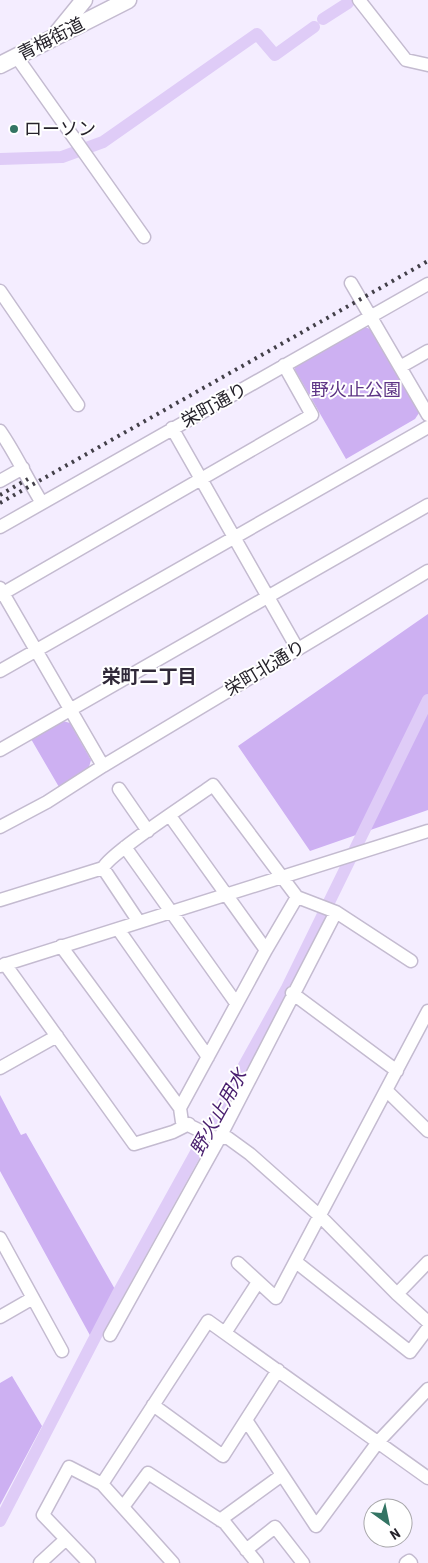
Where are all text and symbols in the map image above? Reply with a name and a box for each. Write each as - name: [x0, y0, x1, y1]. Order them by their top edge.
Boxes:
- street label: 青梅街道: [14, 13, 88, 64]
- place label: ローソン: [24, 118, 96, 139]
- marker: ローソン: [8, 123, 20, 135]
- street label: 栄町通り: [177, 378, 250, 431]
- park label: 野火止公園: [311, 379, 401, 400]
- street label: 栄町北通り: [221, 635, 309, 700]
- district label: 栄町二丁目: [101, 665, 197, 688]
- water label: 野火止用水: [185, 1063, 252, 1159]
- north arrow: [363, 1498, 413, 1548]
- text: N: [387, 1525, 403, 1543]

